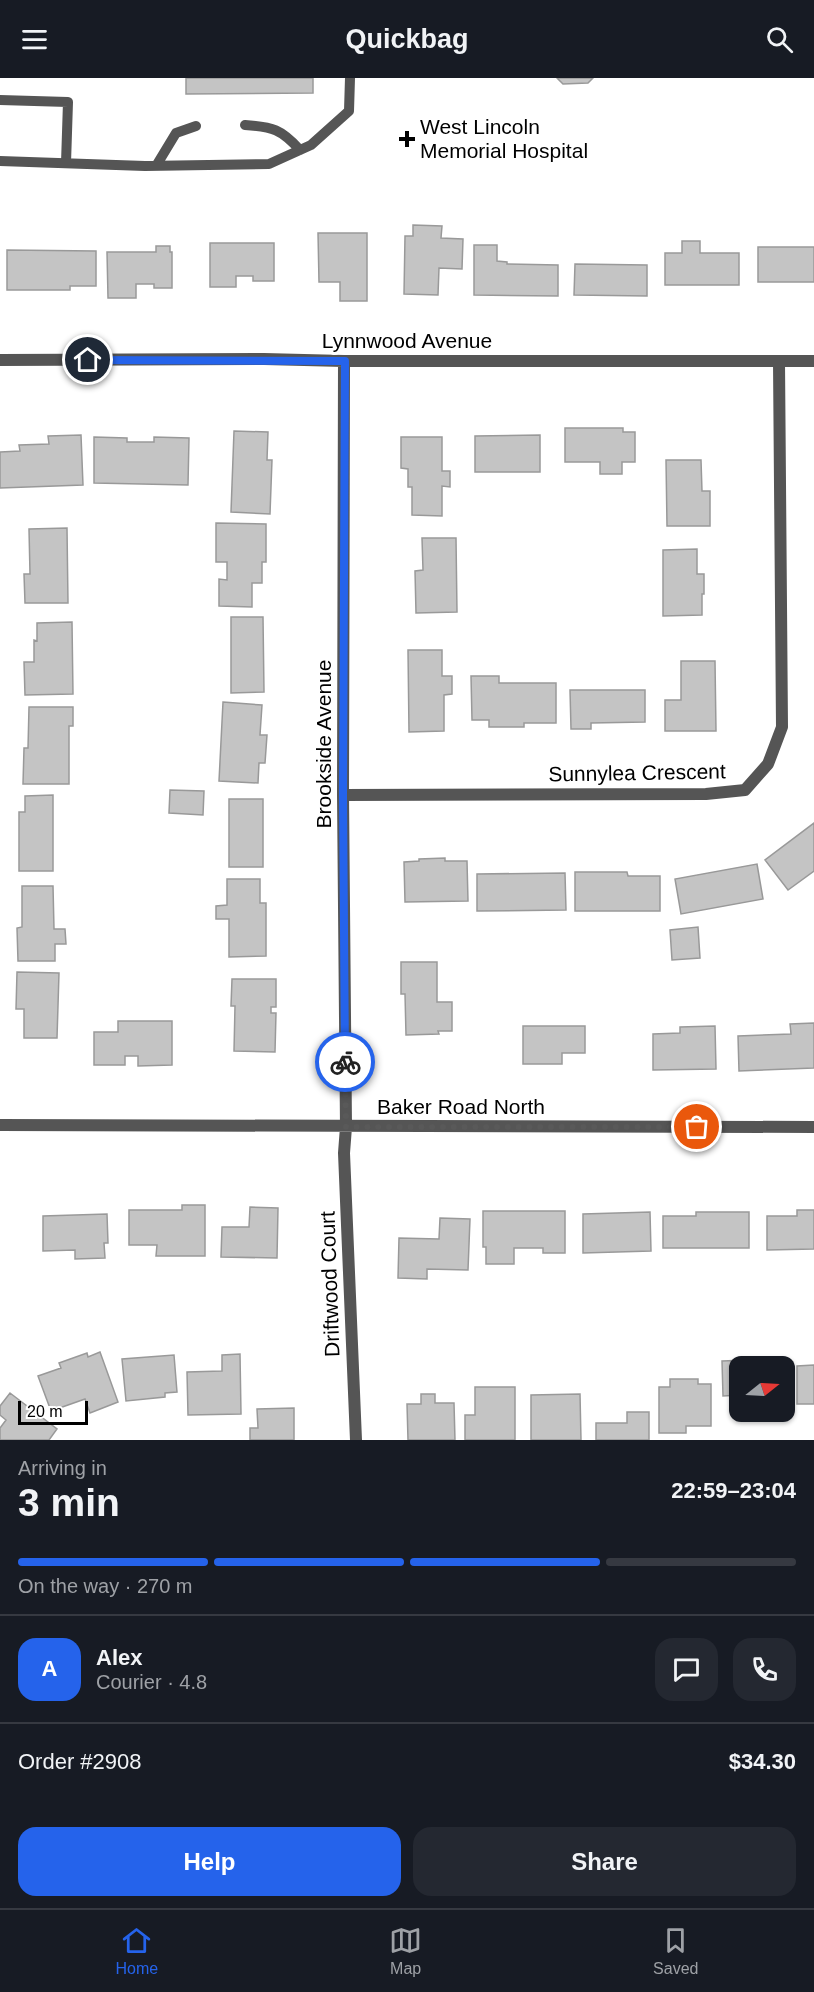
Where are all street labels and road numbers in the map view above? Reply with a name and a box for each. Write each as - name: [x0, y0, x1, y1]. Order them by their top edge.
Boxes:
- street label: Lynnwood Avenue: [322, 329, 492, 352]
- street label: Brookside Avenue: [312, 660, 335, 828]
- street label: Sunnylea Crescent: [548, 759, 726, 786]
- street label: Baker Road North: [377, 1095, 545, 1118]
- street label: Driftwood Court: [315, 1211, 344, 1357]

